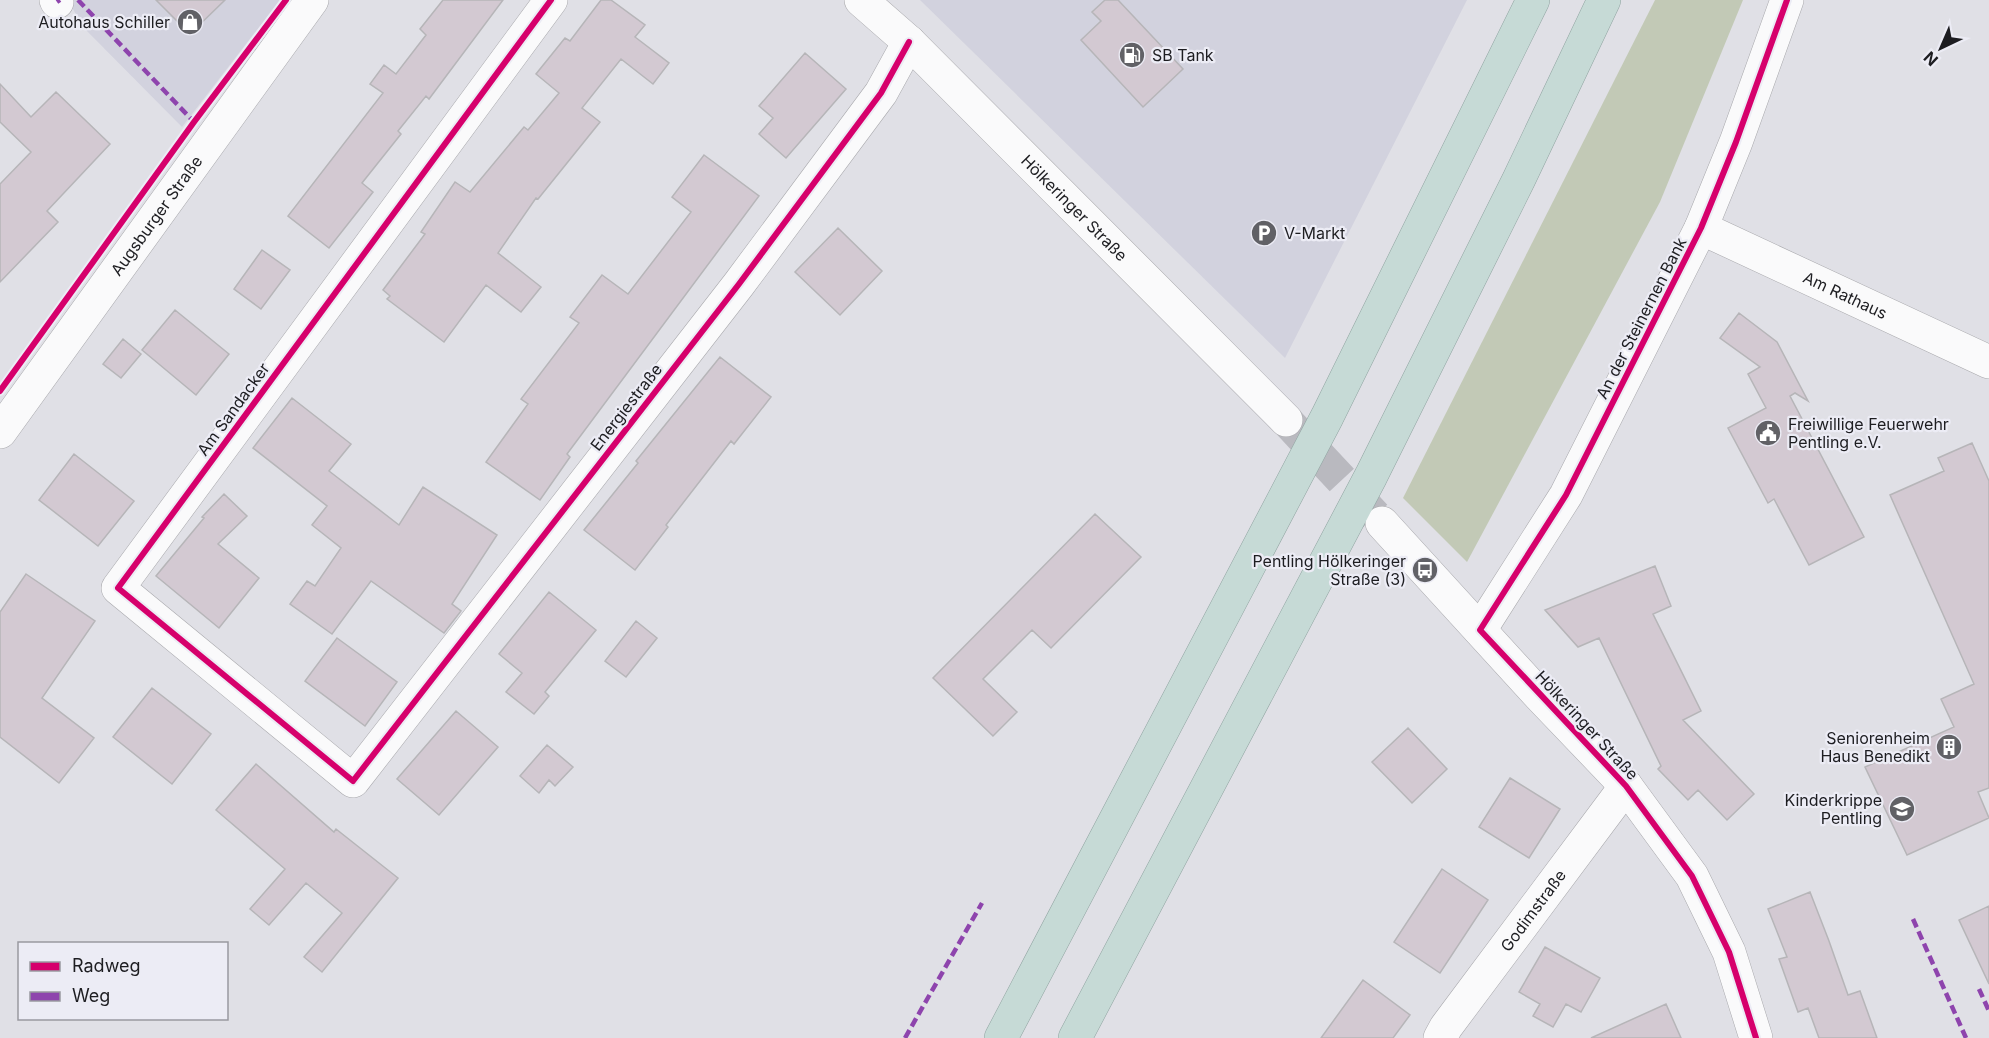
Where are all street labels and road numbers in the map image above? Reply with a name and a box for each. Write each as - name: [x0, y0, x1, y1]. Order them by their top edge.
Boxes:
- street label: Hölkeringer Straße: [1017, 150, 1132, 265]
- street label: Augsburger Straße: [106, 152, 206, 279]
- street label: An der Steinernen Bank: [1592, 234, 1691, 402]
- street label: Am Rathaus: [1800, 267, 1890, 323]
- street label: Am Sandacker: [193, 359, 273, 459]
- street label: Energiestraße: [586, 359, 666, 455]
- street label: Hölkeringer Straße: [1531, 666, 1643, 784]
- street label: Godimstraße: [1496, 866, 1570, 955]

